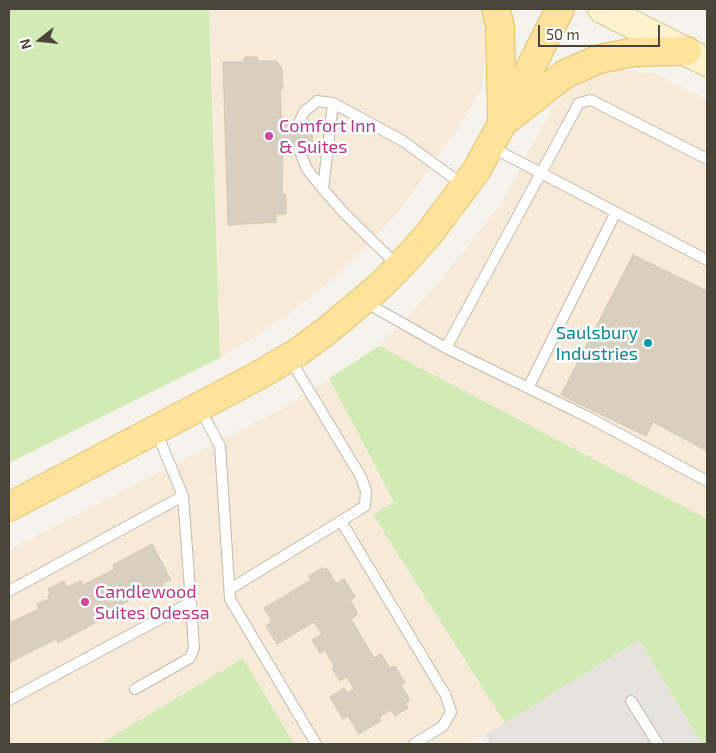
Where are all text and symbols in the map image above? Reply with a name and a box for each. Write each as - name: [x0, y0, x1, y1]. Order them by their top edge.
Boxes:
- north arrow: [15, 15, 65, 65]
- scale bar: [541, 15, 664, 47]
- text: 50 m: [546, 25, 580, 43]
- text: N: [16, 37, 35, 51]
- place label: Comfort Inn & Suites: [279, 115, 376, 158]
- marker: Comfort Inn & Suites: [263, 130, 275, 142]
- place label: Saulsbury Industries: [556, 322, 638, 364]
- marker: Saulsbury Industries: [642, 337, 654, 349]
- place label: Candlewood Suites Odessa: [95, 581, 210, 624]
- marker: Candlewood Suites Odessa: [79, 596, 91, 608]

